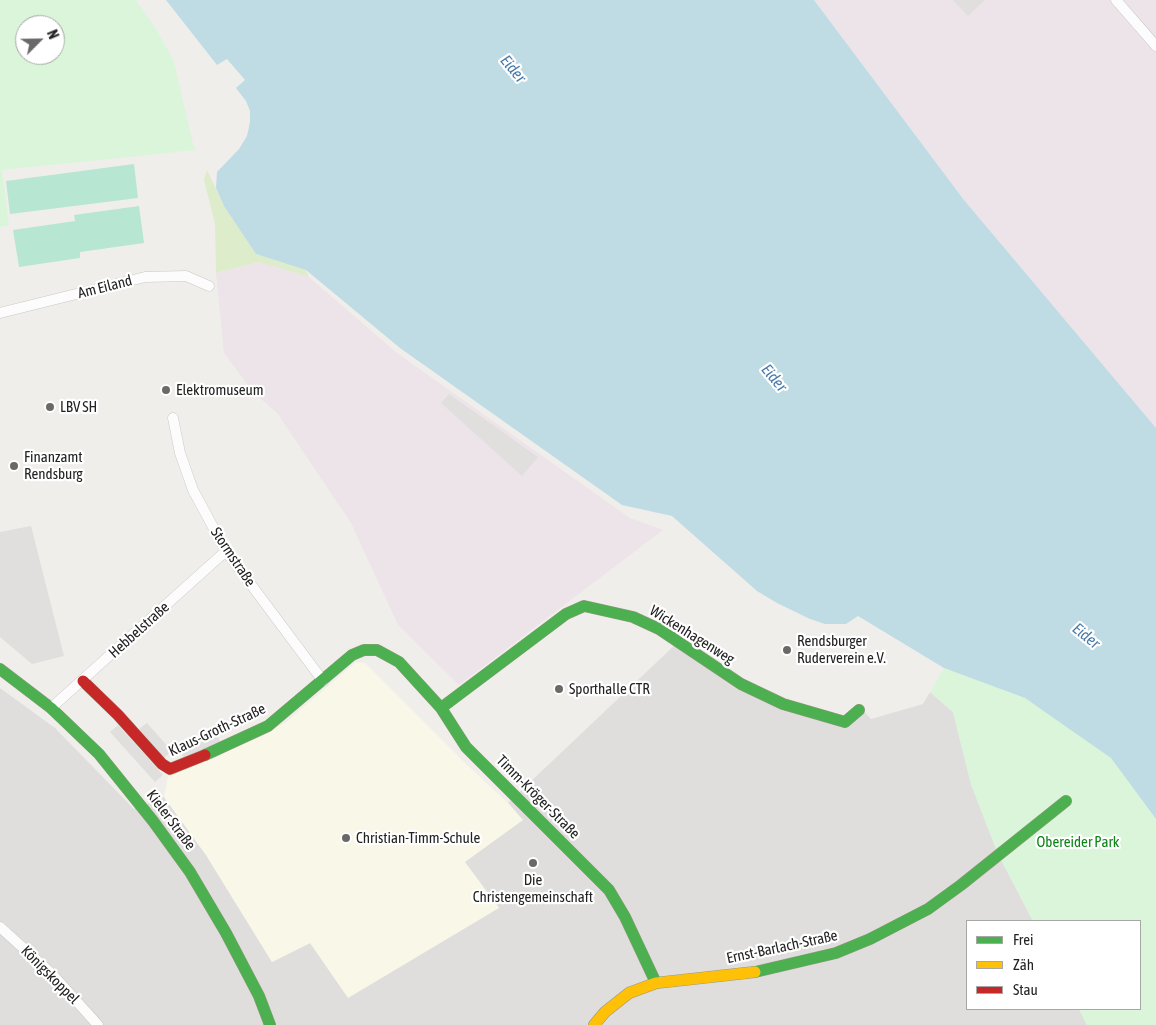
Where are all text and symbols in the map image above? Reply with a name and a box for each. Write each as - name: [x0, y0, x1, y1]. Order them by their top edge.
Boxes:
- north arrow: [15, 15, 65, 65]
- text: N: [44, 28, 62, 41]
- water label: Eider: [496, 51, 530, 87]
- street label: Am Eiland: [76, 272, 134, 302]
- water label: Eider: [757, 360, 791, 396]
- place label: Elektromuseum: [176, 381, 264, 399]
- marker: Elektromuseum: [160, 384, 172, 396]
- place label: LBV SH: [60, 398, 97, 416]
- marker: LBV SH: [44, 401, 56, 413]
- place label: Finanzamt Rendsburg: [24, 448, 83, 483]
- marker: Finanzamt Rendsburg: [8, 460, 20, 472]
- street label: Stormstraße: [207, 524, 259, 590]
- street label: Hebbelstraße: [105, 598, 173, 662]
- street label: Wickenhagenweg: [646, 602, 738, 668]
- water label: Eider: [1068, 619, 1104, 653]
- place label: Rendsburger Ruderverein e.V.: [797, 632, 886, 667]
- marker: Rendsburger Ruderverein e.V.: [781, 644, 793, 656]
- place label: Sporthalle CTR: [569, 680, 650, 698]
- marker: Sporthalle CTR: [553, 683, 565, 695]
- street label: Klaus-Groth-Straße: [166, 700, 268, 760]
- street label: Timm-Kröger-Straße: [493, 752, 583, 842]
- street label: Kieler Straße: [143, 787, 199, 853]
- place label: Christian-Timm-Schule: [356, 829, 480, 847]
- marker: Christian-Timm-Schule: [340, 832, 352, 844]
- park label: Obereider Park: [1037, 833, 1119, 851]
- marker: Die Christengemeinschaft: [527, 857, 539, 869]
- place label: Die Christengemeinschaft: [473, 871, 593, 906]
- legend: [966, 920, 1141, 1010]
- street label: Ernst-Barlach-Straße: [725, 926, 839, 968]
- text: Frei: [1013, 931, 1033, 948]
- street label: Königskoppel: [17, 942, 83, 1008]
- text: Zäh: [1013, 956, 1034, 973]
- text: Stau: [1013, 981, 1038, 998]

